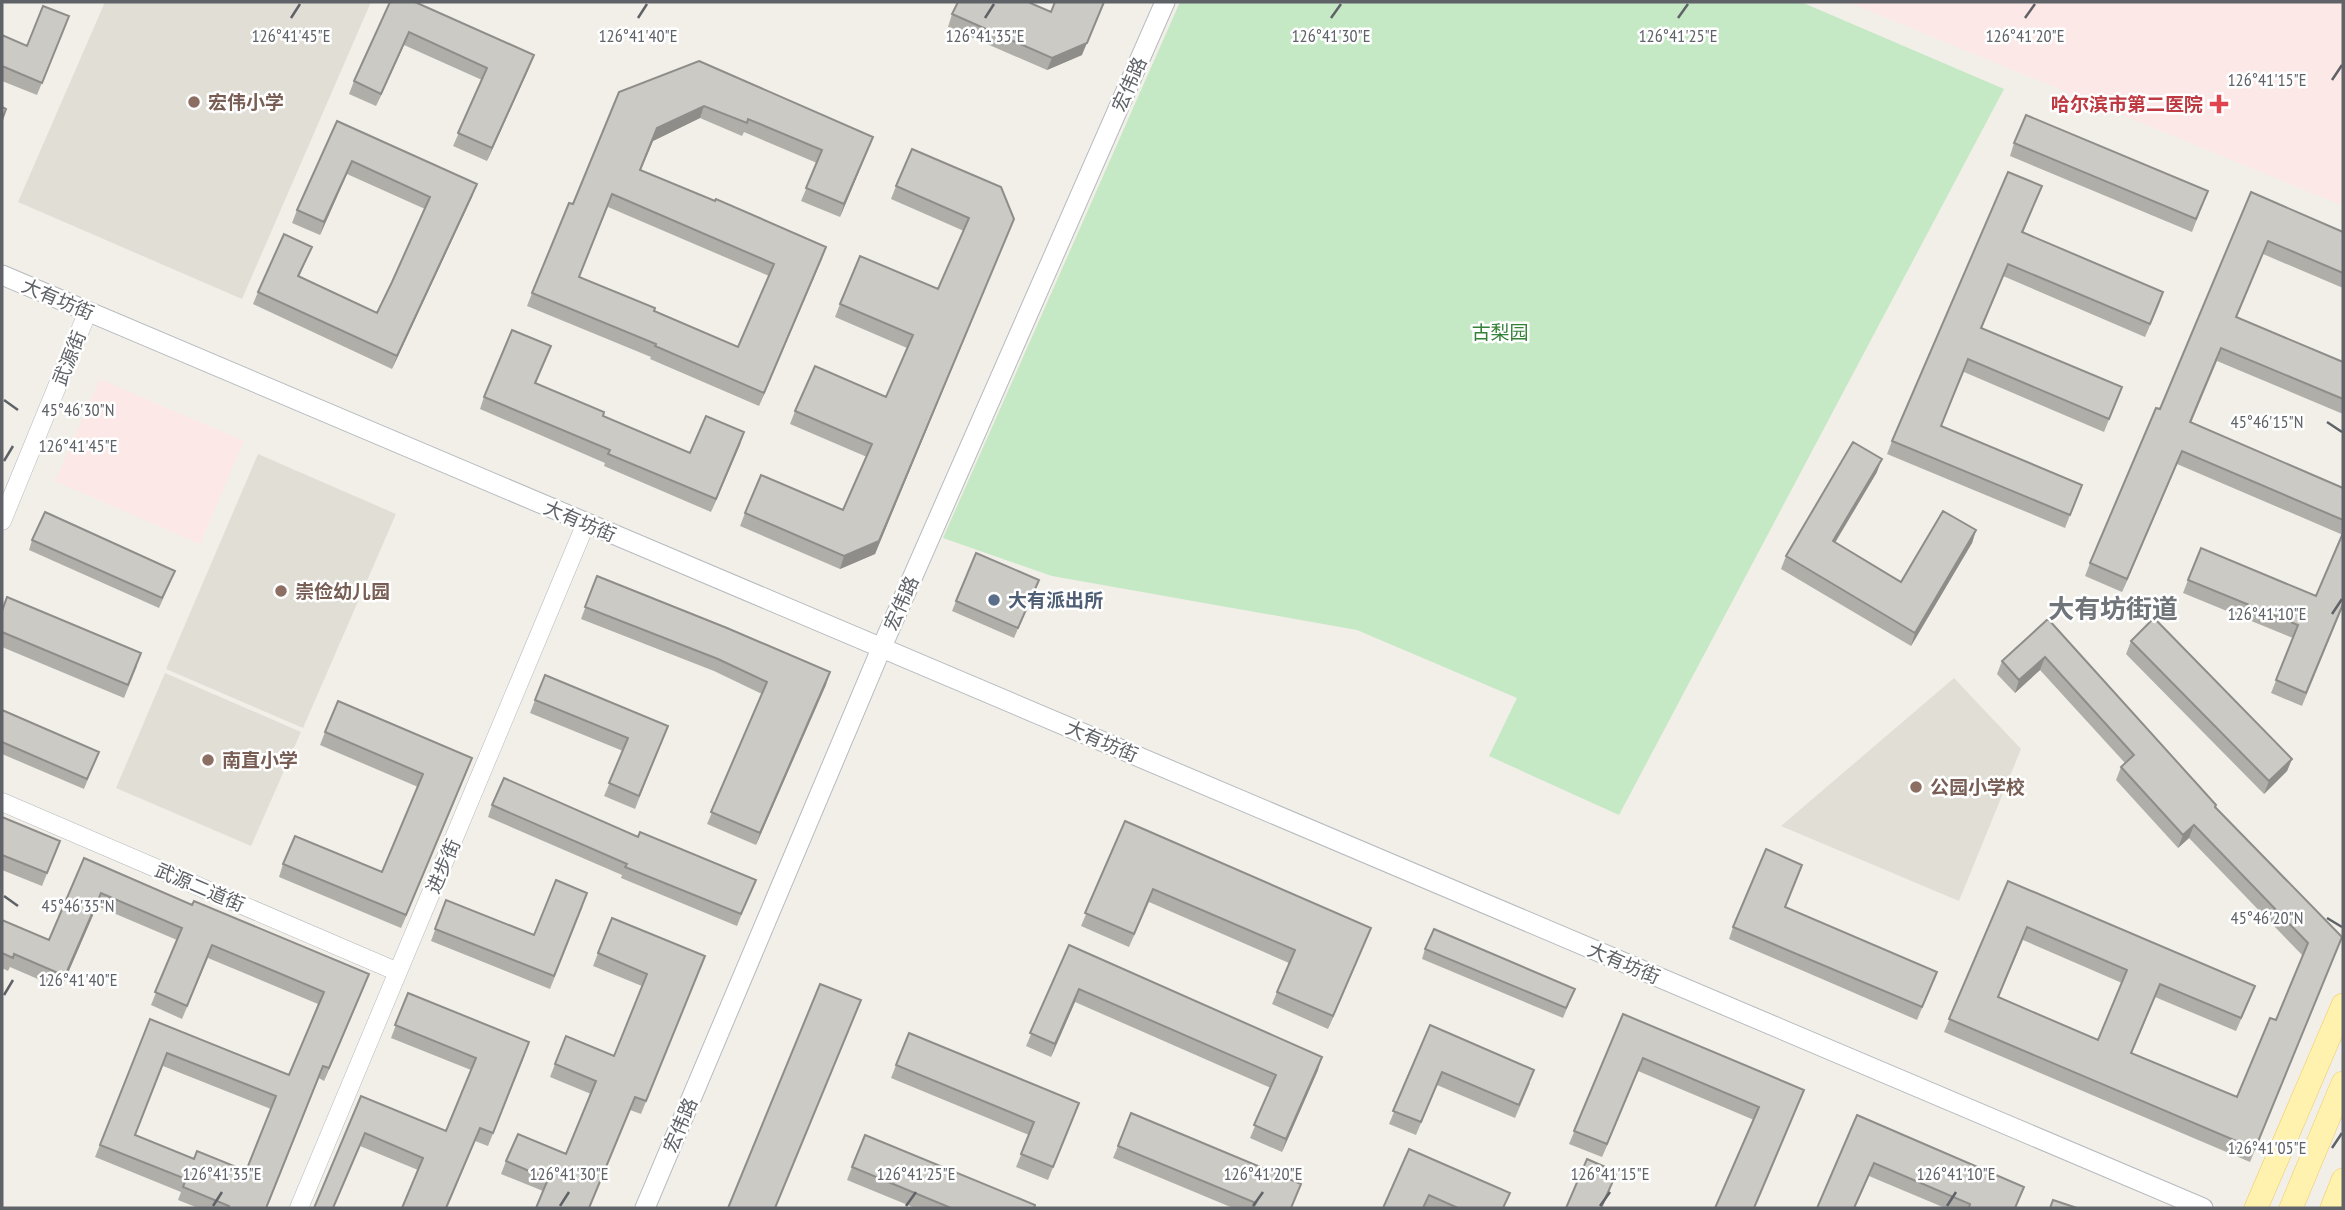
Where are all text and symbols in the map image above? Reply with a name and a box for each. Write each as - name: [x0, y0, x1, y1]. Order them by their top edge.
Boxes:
- text: 126°41'45"E: [252, 24, 330, 47]
- text: 126°41'40"E: [599, 24, 677, 47]
- text: 126°41'35"E: [946, 24, 1024, 47]
- text: 126°41'30"E: [1292, 24, 1370, 47]
- text: 126°41'25"E: [1639, 24, 1717, 47]
- text: 126°41'20"E: [1986, 24, 2064, 47]
- street label: 宏伟路: [1106, 53, 1152, 115]
- text: 126°41'15"E: [2228, 68, 2306, 91]
- place label: 宏伟小学: [208, 90, 284, 114]
- place label: 哈尔滨市第二医院: [2051, 92, 2203, 116]
- marker: 宏伟小学: [186, 94, 202, 110]
- marker: 哈尔滨市第二医院: [2209, 94, 2229, 114]
- street label: 大有坊街: [18, 273, 98, 325]
- park label: 古梨园: [1471, 320, 1529, 344]
- street label: 武源街: [47, 327, 91, 389]
- text: 45°46'30"N: [42, 398, 114, 421]
- text: 45°46'15"N: [2231, 410, 2303, 433]
- text: 126°41'45"E: [39, 434, 117, 457]
- street label: 大有坊街: [540, 495, 620, 547]
- street label: 宏伟路: [878, 572, 924, 634]
- place label: 崇俭幼儿园: [295, 579, 390, 603]
- marker: 崇俭幼儿园: [273, 583, 289, 599]
- place label: 大有派出所: [1008, 588, 1103, 612]
- marker: 大有派出所: [986, 592, 1002, 608]
- district label: 大有坊街道: [2048, 592, 2178, 625]
- text: 126°41'10"E: [2228, 602, 2306, 625]
- street label: 大有坊街: [1062, 715, 1142, 767]
- place label: 南直小学: [222, 748, 298, 772]
- marker: 南直小学: [200, 752, 216, 768]
- place label: 公园小学校: [1930, 775, 2025, 799]
- marker: 公园小学校: [1908, 779, 1924, 795]
- street label: 进步街: [421, 835, 465, 897]
- street label: 武源二道街: [152, 857, 248, 917]
- text: 45°46'35"N: [42, 894, 114, 917]
- text: 45°46'20"N: [2231, 906, 2303, 929]
- street label: 大有坊街: [1584, 937, 1664, 989]
- text: 126°41'40"E: [39, 968, 117, 991]
- street label: 宏伟路: [658, 1094, 702, 1156]
- text: 126°41'05"E: [2228, 1136, 2306, 1159]
- text: 126°41'35"E: [183, 1162, 261, 1185]
- text: 126°41'30"E: [530, 1162, 608, 1185]
- text: 126°41'25"E: [877, 1162, 955, 1185]
- text: 126°41'20"E: [1224, 1162, 1302, 1185]
- text: 126°41'15"E: [1571, 1162, 1649, 1185]
- text: 126°41'10"E: [1917, 1162, 1995, 1185]

